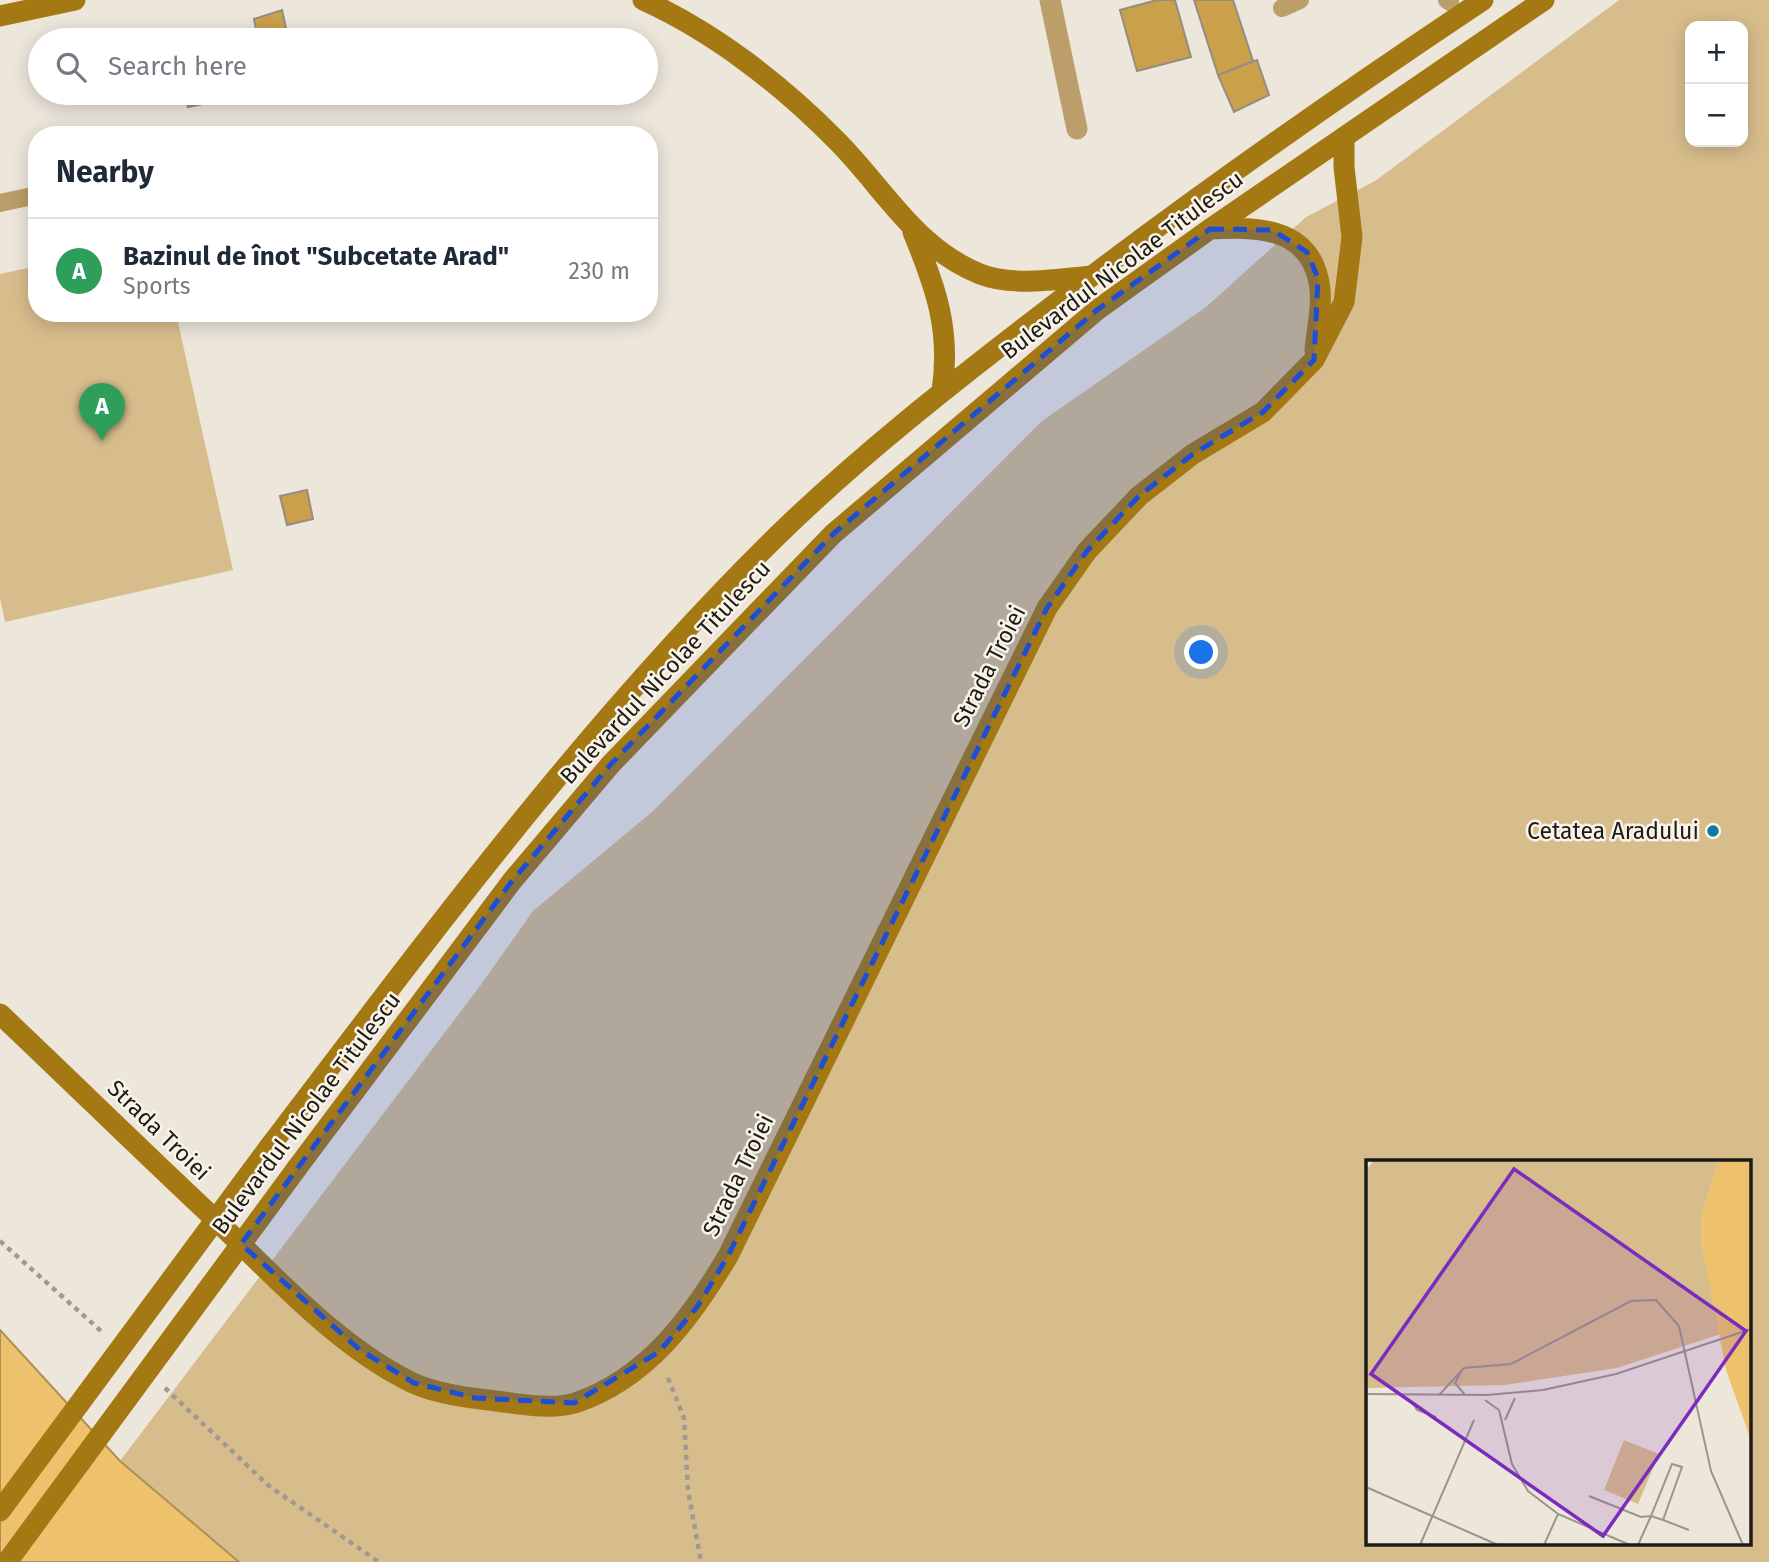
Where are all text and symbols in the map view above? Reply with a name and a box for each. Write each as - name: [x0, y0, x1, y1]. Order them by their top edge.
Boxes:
- map controls: [1685, 21, 1748, 147]
- button: +: [1685, 21, 1748, 84]
- search box: [28, 28, 658, 105]
- icon: search: [52, 48, 90, 86]
- text: Search here: [108, 51, 247, 82]
- button: −: [1685, 84, 1748, 147]
- text: Nearby: [56, 154, 154, 190]
- street label: Bulevardul Nicolae Titulescu: [995, 165, 1249, 365]
- text: Bazinul de înot "Subcetate Arad": [123, 241, 509, 272]
- text: A: [72, 257, 86, 285]
- text: 230 m: [569, 257, 630, 285]
- text: Sports: [123, 272, 191, 300]
- pin: A: [79, 383, 125, 441]
- street label: Bulevardul Nicolae Titulescu: [554, 554, 776, 790]
- street label: Strada Troiei: [947, 601, 1031, 731]
- your location: [1184, 635, 1218, 669]
- place label: Cetatea Aradului: [1527, 817, 1699, 845]
- marker: Cetatea Aradului: [1705, 823, 1721, 839]
- street label: Bulevardul Nicolae Titulescu: [206, 986, 406, 1240]
- street label: Strada Troiei: [102, 1074, 216, 1186]
- street label: Strada Troiei: [696, 1109, 780, 1241]
- inset map: [1366, 1160, 1752, 1544]

